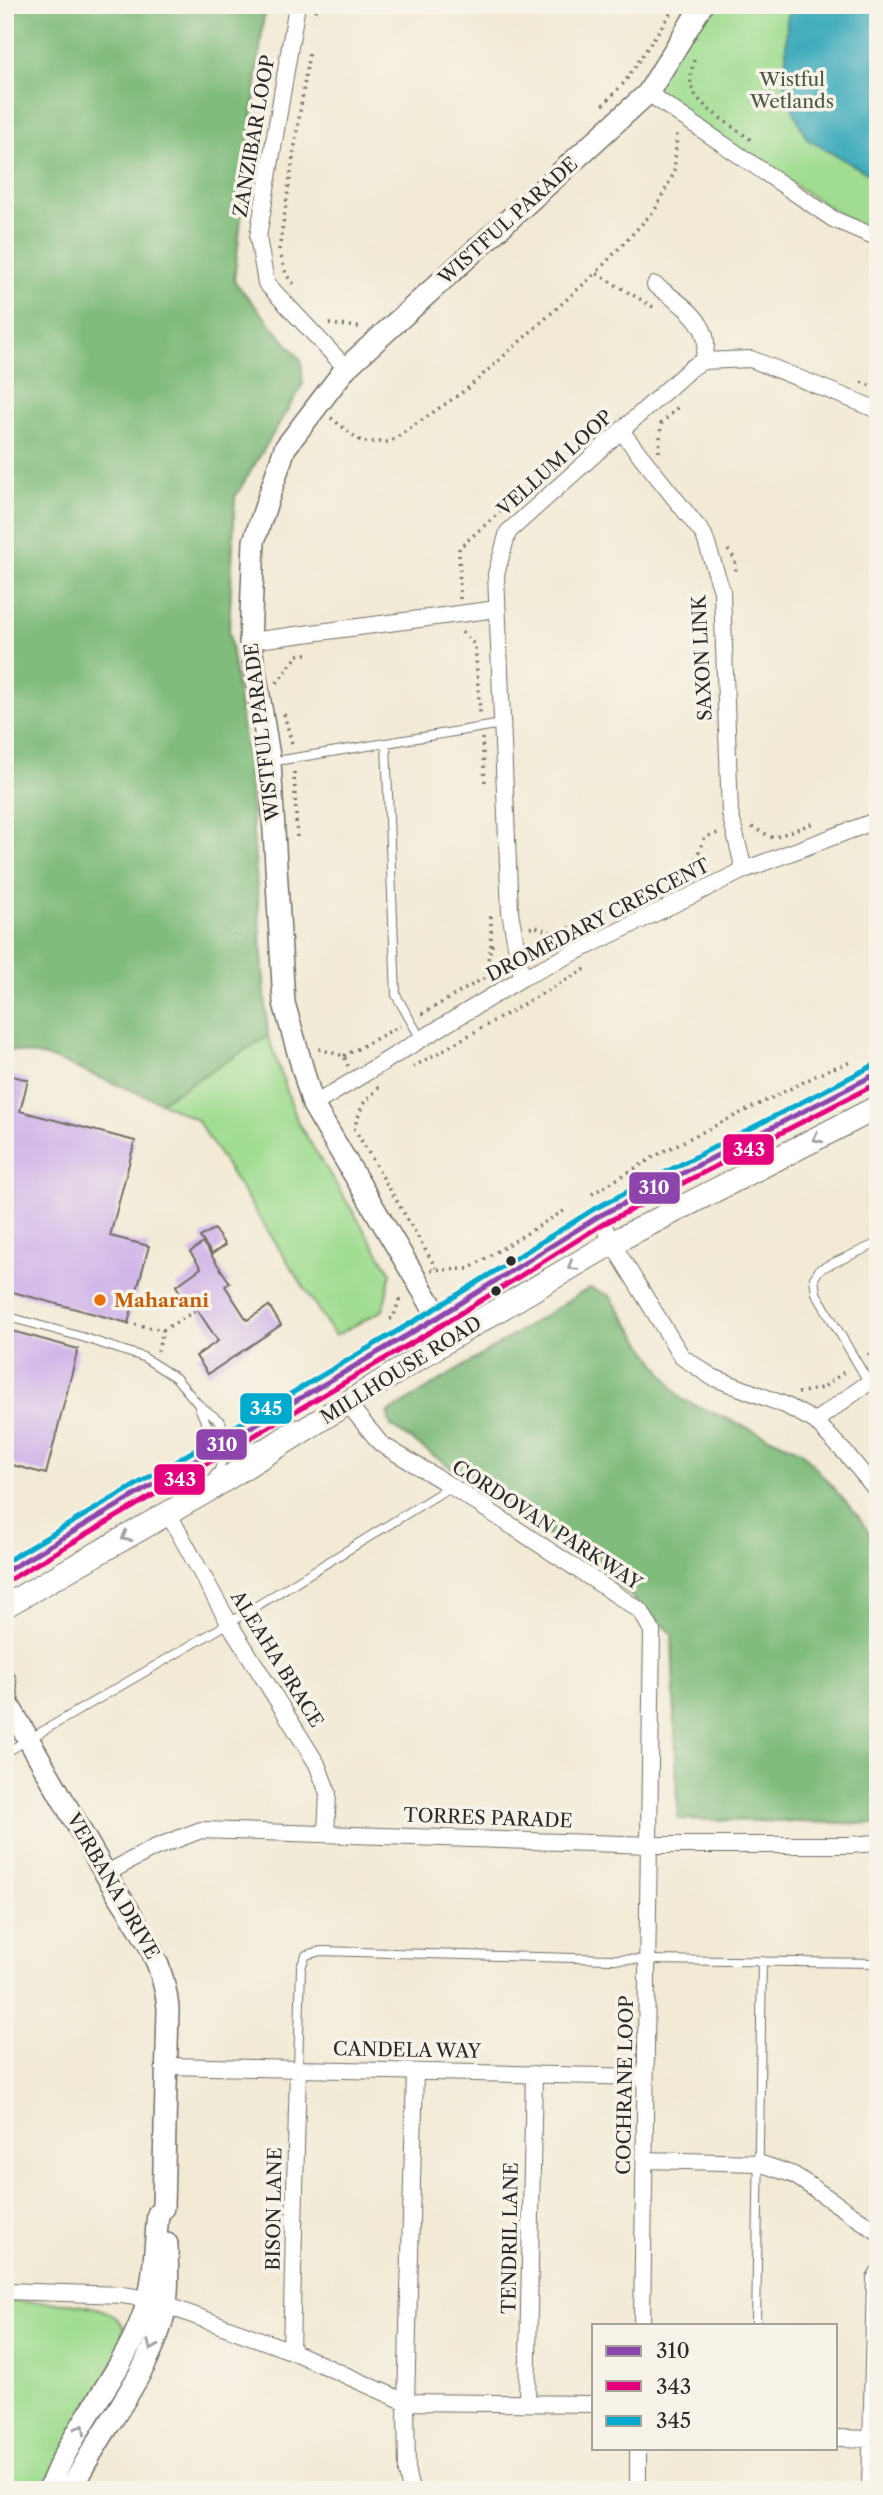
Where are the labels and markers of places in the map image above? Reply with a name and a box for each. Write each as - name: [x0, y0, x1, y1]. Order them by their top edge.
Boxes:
- unlabelled marker: [504, 1254, 518, 1268]
- unlabelled marker: [489, 1284, 503, 1298]
- place label: Maharani: [114, 1289, 209, 1312]
- marker: Maharani: [92, 1292, 108, 1308]

